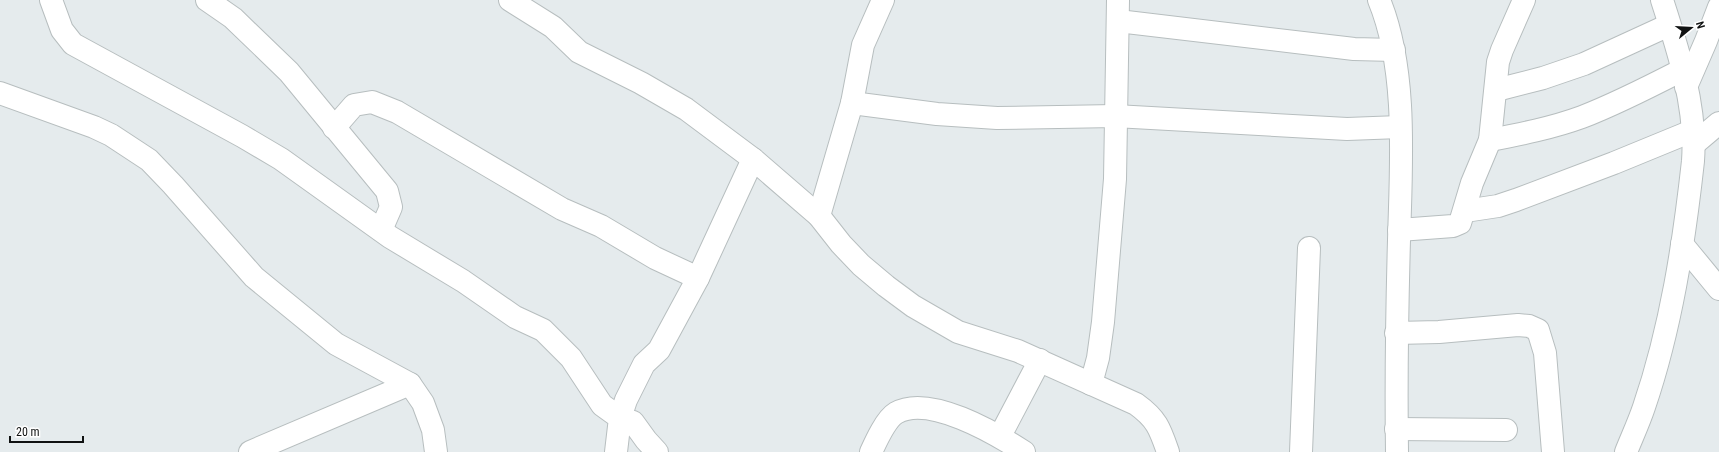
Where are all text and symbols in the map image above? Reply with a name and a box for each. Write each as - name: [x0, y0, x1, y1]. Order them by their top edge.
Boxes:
- north arrow: [1671, 8, 1711, 48]
- text: N: [1693, 20, 1707, 31]
- scale bar: [10, 418, 83, 444]
- text: 20 m: [16, 425, 40, 439]

